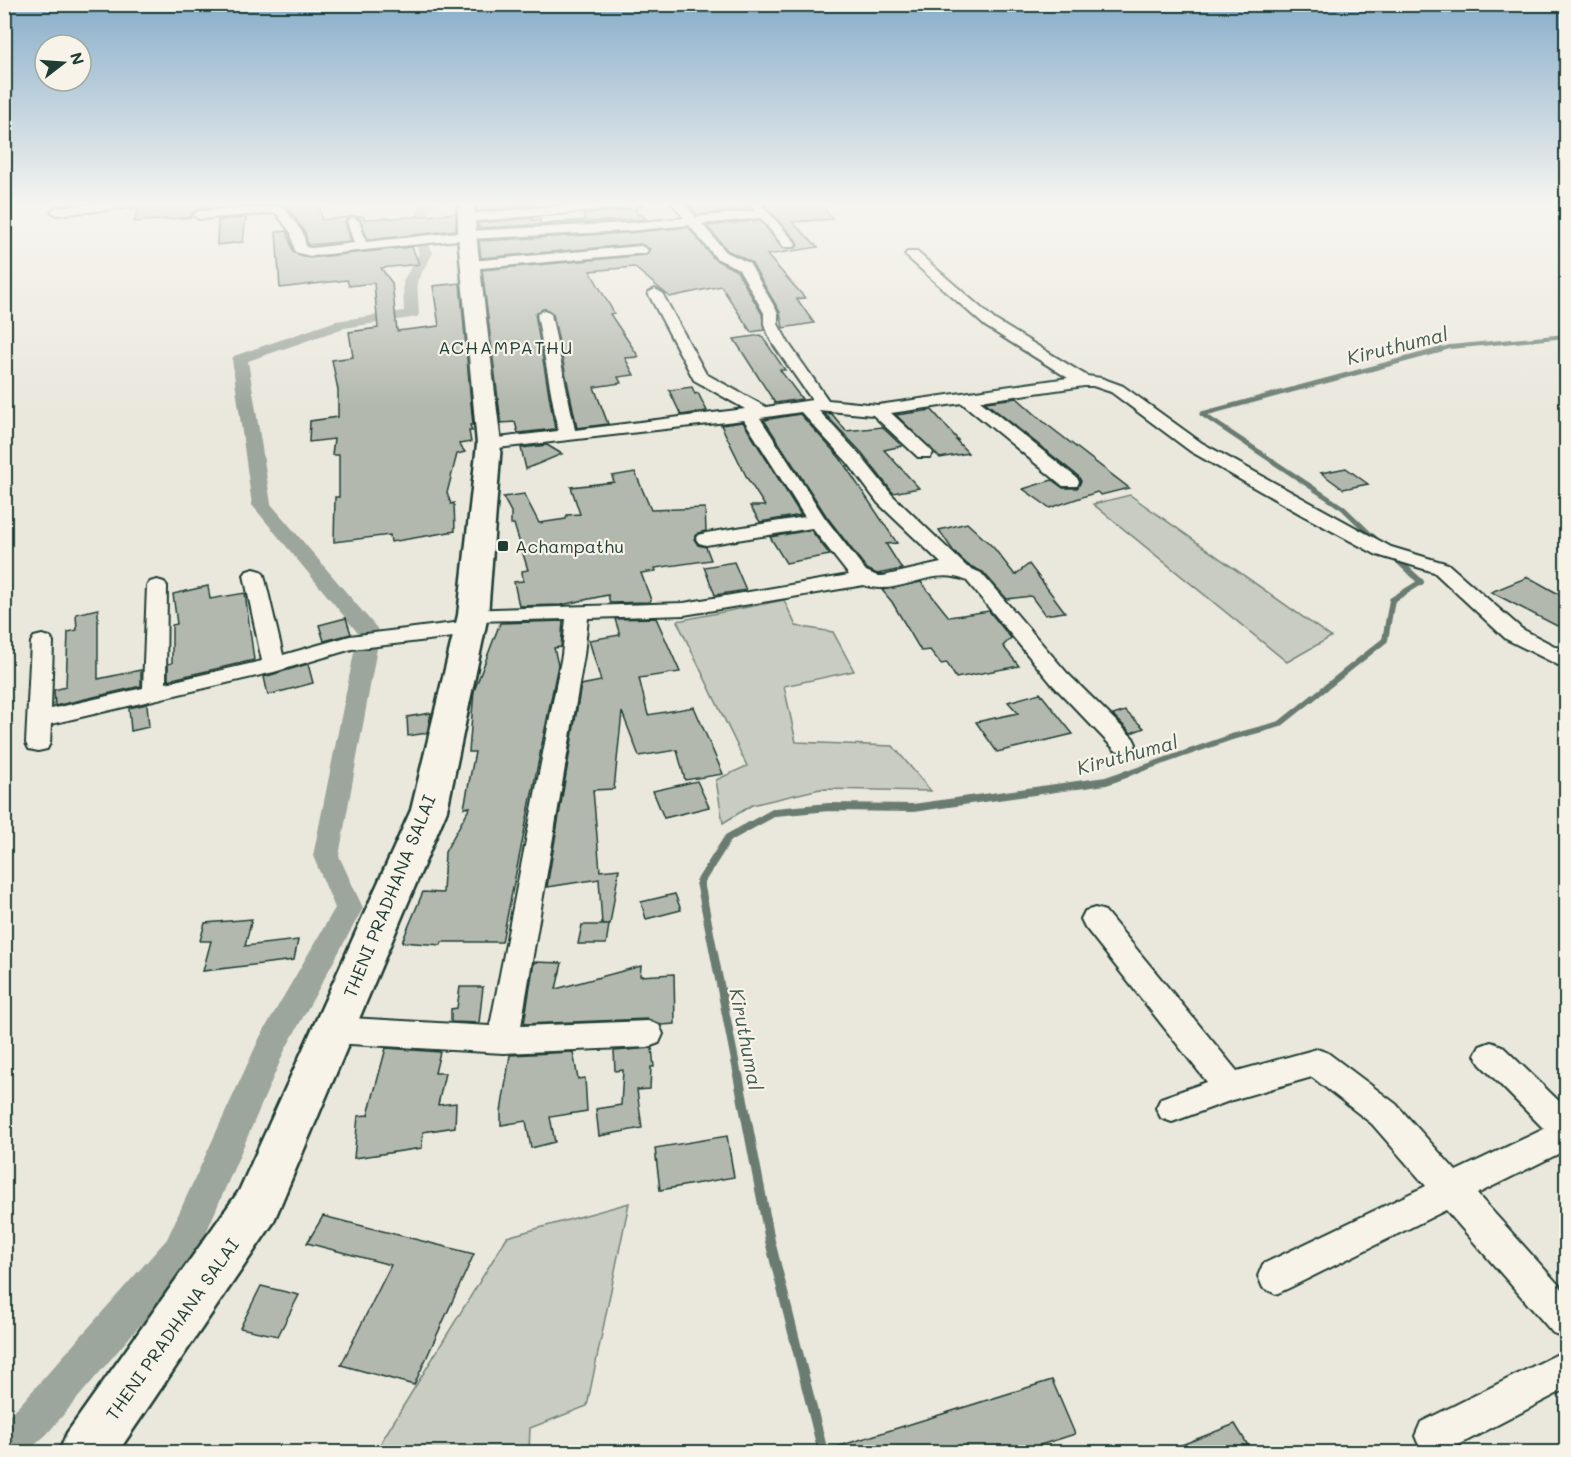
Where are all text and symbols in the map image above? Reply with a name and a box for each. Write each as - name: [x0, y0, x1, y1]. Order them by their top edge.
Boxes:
- north arrow: [33, 33, 93, 93]
- text: N: [66, 50, 90, 67]
- water label: Kiruthumal: [1344, 320, 1450, 370]
- district label: ACHAMPATHU: [438, 335, 574, 359]
- place label: Achampathu: [515, 534, 624, 558]
- marker: Achampathu: [496, 539, 510, 553]
- water label: Kiruthumal: [1074, 728, 1180, 780]
- street label: THENI PRADHANA SALAI: [337, 791, 441, 1001]
- water label: Kiruthumal: [724, 986, 770, 1092]
- street label: THENI PRADHANA SALAI: [100, 1233, 244, 1425]

